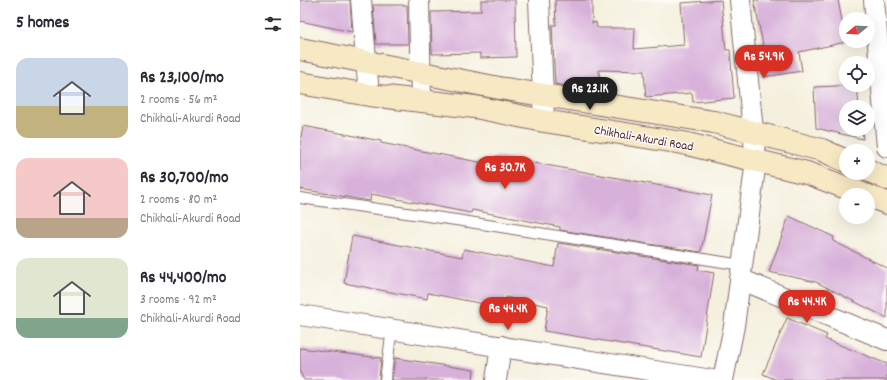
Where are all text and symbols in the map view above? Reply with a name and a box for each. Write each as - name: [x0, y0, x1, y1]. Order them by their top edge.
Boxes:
- text: 5 homes: [16, 12, 69, 36]
- north arrow: [839, 12, 875, 48]
- map controls: [839, 12, 875, 224]
- icon: filters: [262, 13, 284, 35]
- pin: Rs 54.9K: [723, 45, 805, 79]
- text: Rs 54.9K: [744, 48, 784, 67]
- button: locate: [839, 56, 875, 92]
- text: Rs 23,100/mo: [140, 67, 224, 91]
- icon: home: [48, 74, 96, 122]
- pin: Rs 23.1K: [549, 77, 631, 111]
- text: Rs 23.1K: [571, 80, 609, 99]
- text: 2 rooms · 56 m²: [140, 91, 217, 110]
- button: layers: [839, 100, 875, 136]
- text: Chikhali-Akurdi Road: [140, 110, 241, 129]
- street label: Chikhali-Akurdi Road: [592, 121, 695, 158]
- button: +: [839, 144, 875, 180]
- pin: Rs 30.7K: [464, 156, 546, 190]
- text: Rs 30.7K: [485, 159, 525, 178]
- text: Rs 30,700/mo: [140, 167, 229, 191]
- icon: home: [48, 174, 96, 222]
- button: −: [839, 188, 875, 224]
- text: 2 rooms · 80 m²: [140, 191, 217, 210]
- text: Chikhali-Akurdi Road: [140, 210, 241, 229]
- text: Rs 44,400/mo: [140, 267, 226, 291]
- icon: home: [48, 274, 96, 322]
- pin: Rs 44.4K: [766, 290, 848, 324]
- text: 3 rooms · 92 m²: [140, 291, 217, 310]
- text: Rs 44.4K: [787, 293, 827, 312]
- pin: Rs 44.4K: [467, 297, 549, 331]
- text: Rs 44.4K: [488, 300, 528, 319]
- text: Chikhali-Akurdi Road: [140, 310, 241, 329]

